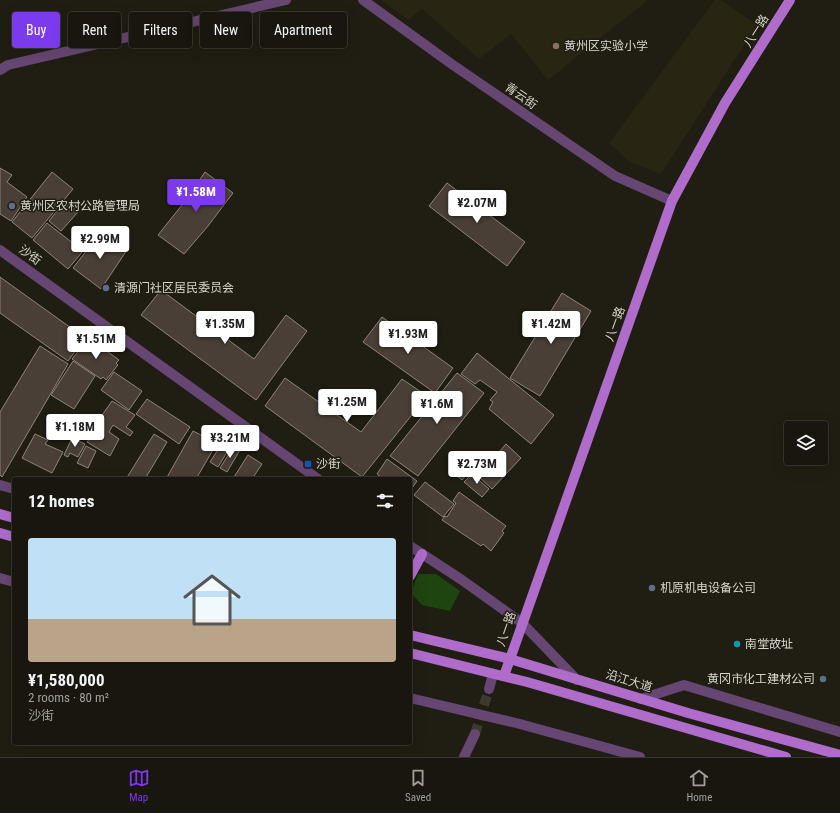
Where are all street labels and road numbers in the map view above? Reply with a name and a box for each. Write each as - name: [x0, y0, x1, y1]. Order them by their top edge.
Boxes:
- street label: 八一路: [741, 12, 771, 50]
- street label: 青云街: [502, 80, 540, 112]
- street label: 沙街: [16, 242, 44, 268]
- street label: 八一路: [602, 305, 628, 343]
- street label: 八一路: [494, 610, 518, 648]
- street label: 沿江大道: [604, 667, 654, 695]

